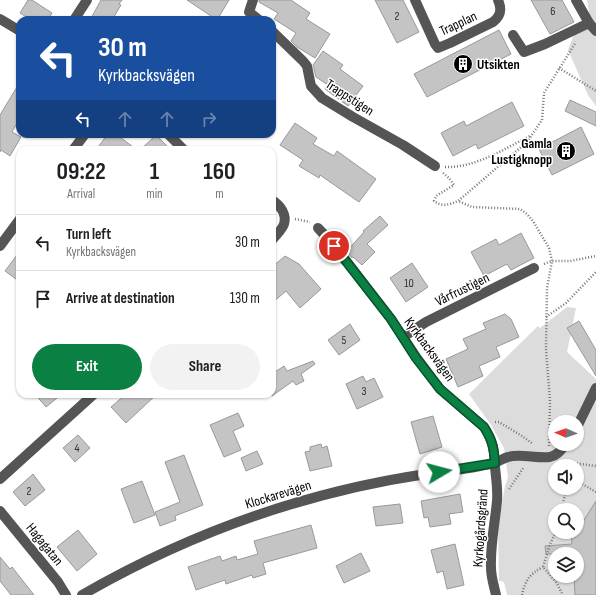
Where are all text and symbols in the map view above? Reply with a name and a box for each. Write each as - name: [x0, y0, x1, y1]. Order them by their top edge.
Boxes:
- house number: 6: [550, 4, 556, 19]
- street label: Trapplan: [437, 7, 480, 39]
- house number: 2: [395, 9, 400, 24]
- text: 30 m: [98, 31, 147, 64]
- icon: left: [32, 32, 84, 84]
- building icon: Utsikten: [452, 53, 474, 75]
- place label: Utsikten: [477, 56, 520, 73]
- text: Kyrkbacksvägen: [98, 65, 195, 86]
- street label: Trappstigen: [322, 75, 377, 119]
- icon: left: [72, 108, 94, 130]
- icon: ahead: [114, 108, 136, 130]
- icon: ahead: [156, 108, 178, 130]
- icon: right: [198, 108, 220, 130]
- place label: Gamla Lustigknopp: [491, 135, 552, 168]
- building icon: Gamla Lustigknopp: [555, 140, 577, 162]
- text: 09:22: [57, 157, 106, 186]
- text: 1: [150, 157, 159, 186]
- text: 160: [203, 157, 235, 186]
- text: Arrival: [67, 186, 95, 202]
- text: min: [146, 186, 163, 202]
- text: m: [215, 186, 224, 202]
- text: Turn left: [66, 225, 111, 244]
- pin: [317, 229, 351, 263]
- icon: left: [32, 232, 54, 254]
- text: 30 m: [235, 233, 260, 252]
- icon: arrive: [323, 235, 345, 257]
- text: Kyrkbacksvägen: [66, 244, 136, 260]
- street label: Vårfrustigen: [432, 269, 492, 310]
- house number: 10: [404, 276, 414, 291]
- icon: arrive: [32, 288, 54, 310]
- text: Arrive at destination: [66, 289, 175, 308]
- text: 130 m: [230, 289, 260, 308]
- street label: Kyrkbacksvägen: [401, 314, 459, 385]
- house number: 5: [342, 333, 347, 348]
- button: Exit: [32, 344, 142, 390]
- button: Share: [150, 344, 260, 390]
- house number: 3: [361, 384, 367, 399]
- north arrow: [548, 415, 584, 451]
- map controls: [548, 415, 584, 583]
- house number: 4: [74, 441, 80, 456]
- position arrow: [418, 451, 460, 493]
- button: sound: [548, 459, 584, 495]
- street label: Klockarevägen: [243, 476, 313, 513]
- house number: 2: [27, 484, 32, 499]
- street label: Kyrkogårdsgränd: [469, 488, 492, 568]
- button: search: [548, 503, 584, 539]
- street label: Hagagatan: [22, 520, 67, 569]
- button: layers: [548, 547, 584, 583]

